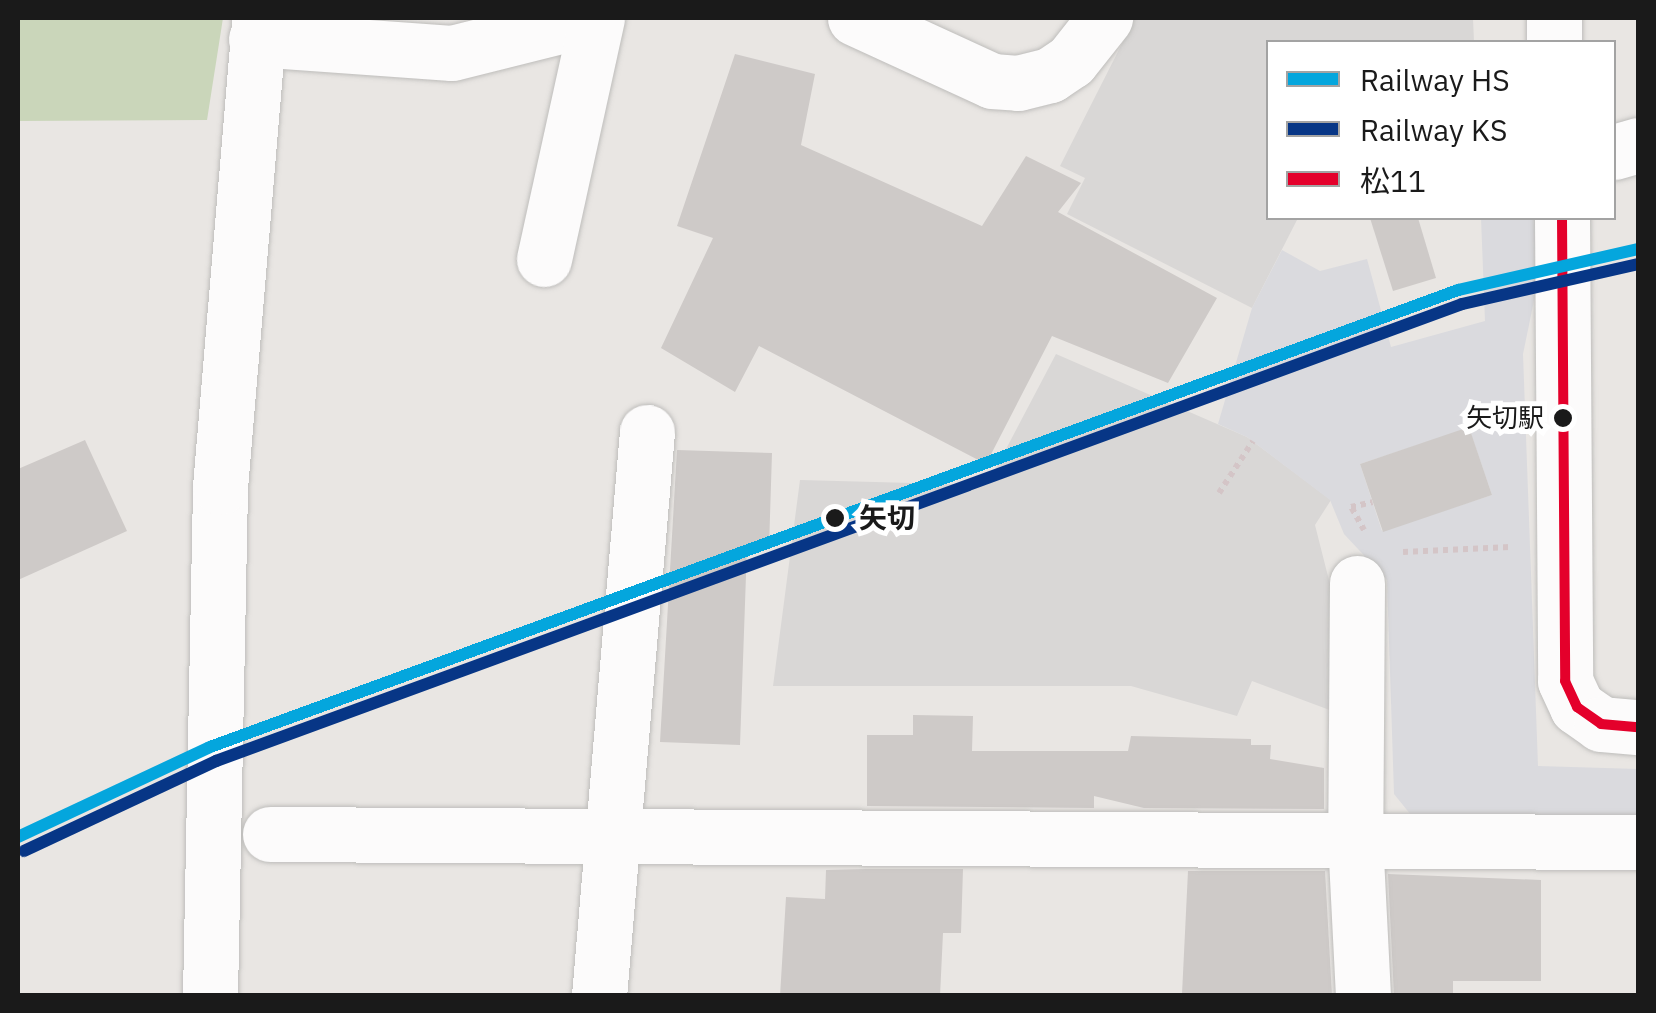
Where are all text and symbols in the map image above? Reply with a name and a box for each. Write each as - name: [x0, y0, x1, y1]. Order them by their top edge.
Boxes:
- legend: [1266, 40, 1616, 220]
- text: Railway HS: [1360, 60, 1510, 99]
- text: Railway KS: [1360, 110, 1507, 149]
- text: 松11: [1360, 161, 1426, 200]
- place label: 矢切駅: [1466, 402, 1544, 434]
- marker: 矢切駅: [1553, 408, 1573, 428]
- place label: 矢切: [859, 501, 915, 535]
- marker: 矢切: [820, 503, 850, 533]

